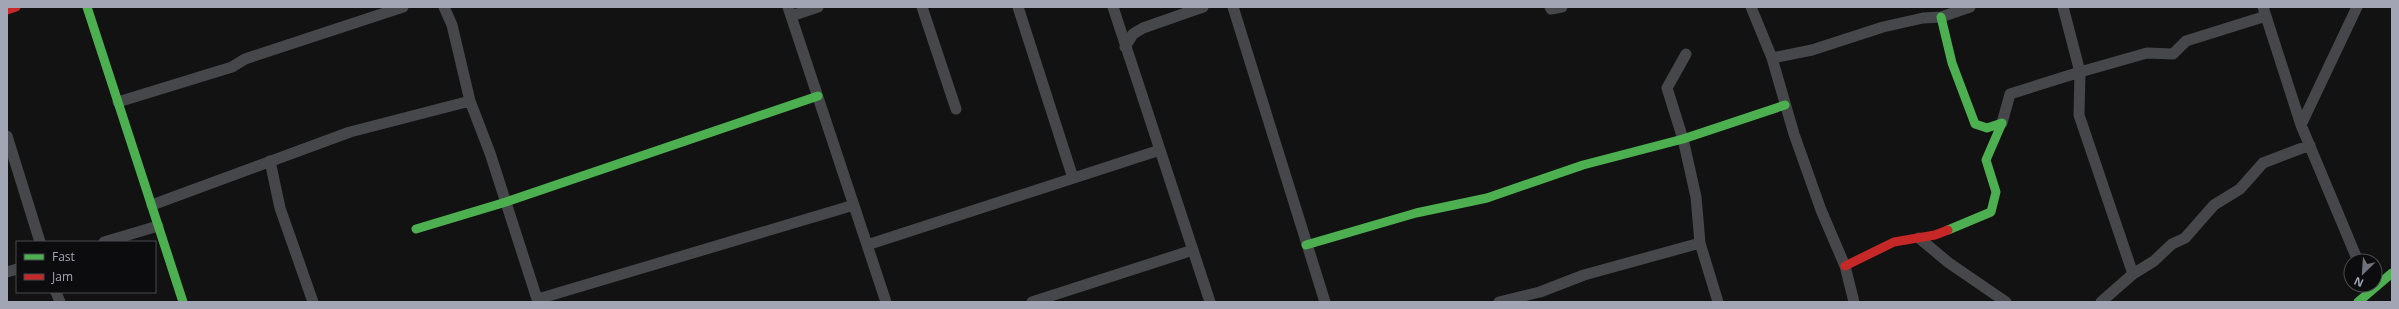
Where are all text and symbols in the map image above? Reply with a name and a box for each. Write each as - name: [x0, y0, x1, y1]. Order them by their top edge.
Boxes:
- legend: [16, 241, 156, 293]
- text: Fast: [52, 248, 75, 265]
- north arrow: [2343, 253, 2383, 293]
- text: Jam: [51, 268, 73, 285]
- text: N: [2351, 274, 2366, 291]

